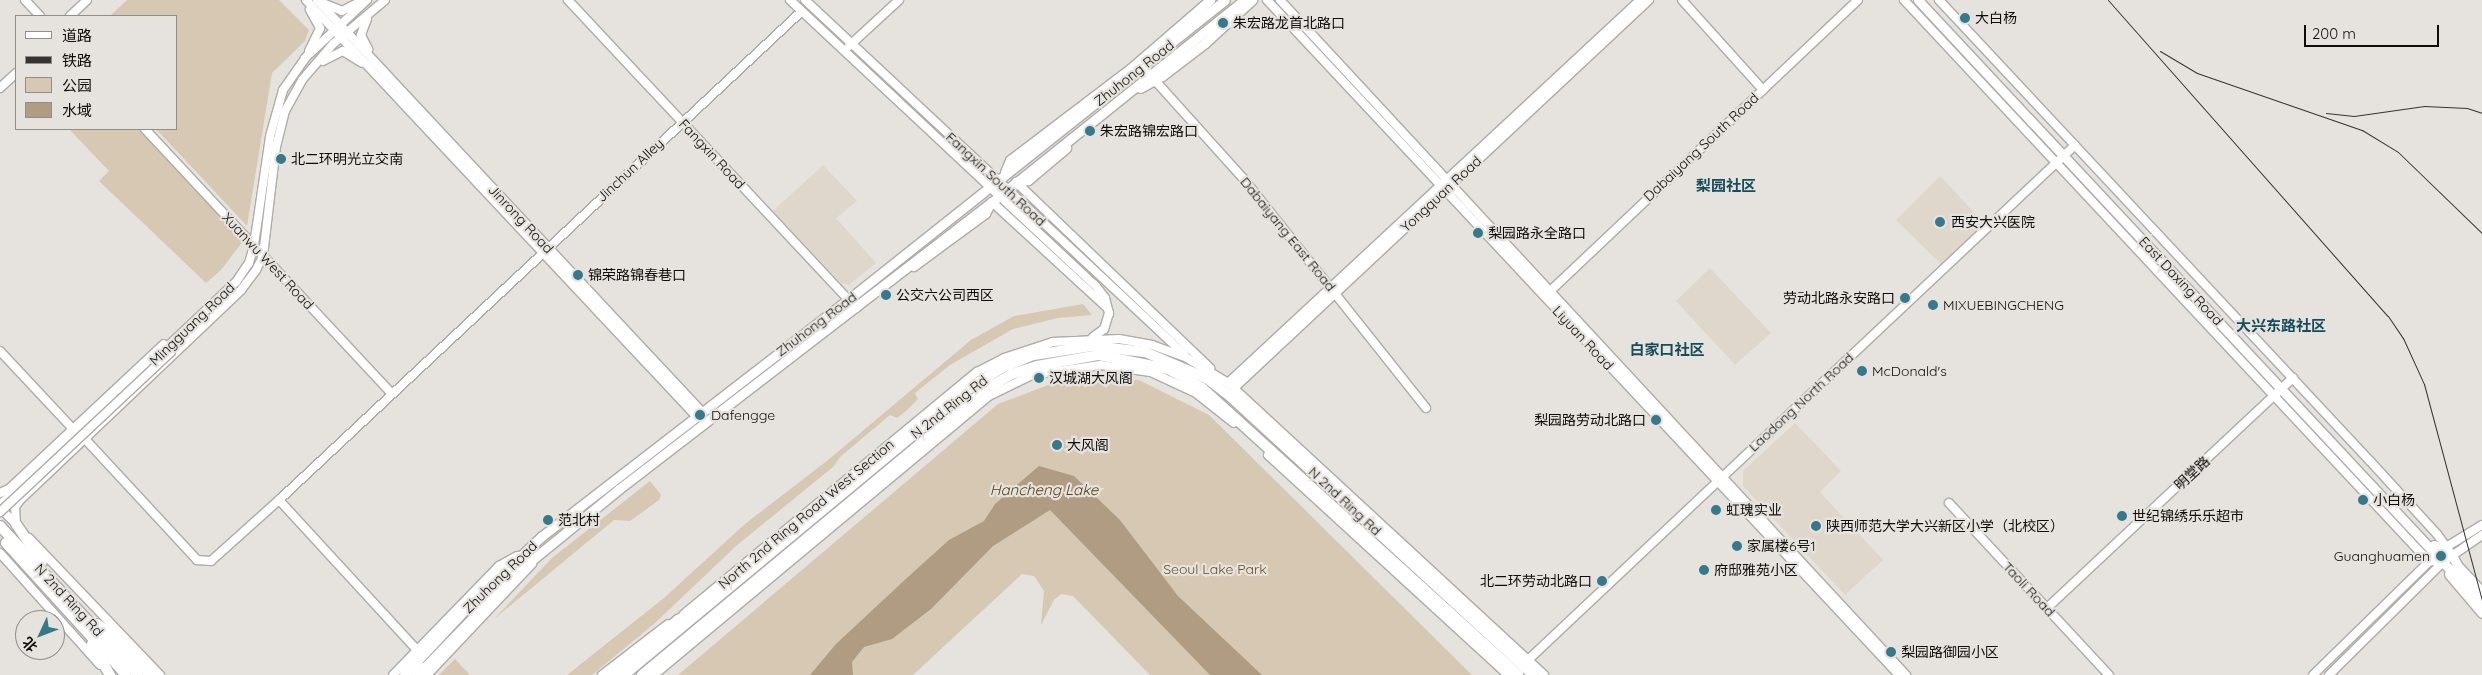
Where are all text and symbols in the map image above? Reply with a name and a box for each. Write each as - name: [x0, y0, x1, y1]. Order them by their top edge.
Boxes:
- place label: 大白杨: [1975, 10, 2017, 26]
- marker: 大白杨: [1959, 12, 1971, 24]
- legend: [15, 15, 178, 130]
- place label: 朱宏路龙首北路口: [1233, 15, 1345, 31]
- scale bar: [2307, 15, 2442, 47]
- marker: 朱宏路龙首北路口: [1217, 17, 1229, 29]
- text: 200 m: [2312, 24, 2356, 43]
- text: 道路: [62, 26, 92, 45]
- street label: Zhuhong Road: [1091, 37, 1177, 109]
- text: 铁路: [62, 51, 92, 70]
- text: 公园: [62, 76, 92, 95]
- street label: Dabaiyang South Road: [1640, 89, 1762, 205]
- text: 水域: [62, 101, 92, 120]
- street label: Fangxin Road: [675, 116, 749, 192]
- place label: 朱宏路锦宏路口: [1100, 123, 1198, 139]
- marker: 朱宏路锦宏路口: [1084, 125, 1096, 137]
- street label: Fangxin South Road: [943, 128, 1049, 230]
- street label: Jinchun Alley: [593, 135, 667, 205]
- place label: 北二环明光立交南: [291, 151, 403, 167]
- street label: Yongquan Road: [1397, 152, 1485, 236]
- marker: 北二环明光立交南: [275, 153, 287, 165]
- street label: Dabaiyang East Road: [1237, 174, 1339, 294]
- district label: 梨园社区: [1696, 177, 1756, 195]
- street label: Jinrong Road: [485, 181, 557, 257]
- street label: Xuanwu West Road: [219, 209, 317, 313]
- place label: 西安大兴医院: [1951, 214, 2035, 230]
- marker: 西安大兴医院: [1933, 215, 1947, 229]
- place label: 梨园路永全路口: [1488, 225, 1586, 241]
- marker: 梨园路永全路口: [1472, 227, 1484, 239]
- street label: East Daxing Road: [2136, 233, 2226, 329]
- place label: 锦荣路锦春巷口: [588, 267, 686, 283]
- marker: 锦荣路锦春巷口: [572, 269, 584, 281]
- street label: Mingguang Road: [146, 279, 238, 369]
- place label: 公交六公司西区: [896, 287, 994, 303]
- street label: Zhuhong Road: [772, 288, 860, 360]
- marker: 公交六公司西区: [880, 289, 892, 301]
- place label: 劳动北路永安路口: [1783, 290, 1895, 306]
- marker: 劳动北路永安路口: [1899, 292, 1911, 304]
- place label: MIXUEBINGCHENG: [1943, 297, 2064, 313]
- marker: MIXUEBINGCHENG: [1927, 299, 1939, 311]
- street label: Liyuan Road: [1549, 302, 1617, 374]
- district label: 大兴东路社区: [2236, 317, 2326, 335]
- district label: 白家口社区: [1630, 341, 1704, 359]
- street label: Laodong North Road: [1745, 349, 1857, 455]
- place label: McDonald's: [1872, 363, 1947, 379]
- marker: McDonald's: [1856, 365, 1868, 377]
- place label: 汉城湖大风阁: [1049, 370, 1133, 386]
- street label: N 2nd Ring Rd: [907, 372, 991, 442]
- marker: 汉城湖大风阁: [1033, 372, 1045, 384]
- place label: Dafengge: [711, 407, 775, 423]
- marker: Dafengge: [693, 408, 707, 422]
- place label: 梨园路劳动北路口: [1534, 412, 1646, 428]
- marker: 梨园路劳动北路口: [1650, 414, 1662, 426]
- street label: North 2nd Ring Road West Section: [715, 436, 897, 592]
- place label: 大风阁: [1067, 437, 1109, 453]
- marker: 大风阁: [1051, 439, 1063, 451]
- street label: 明堂路: [2171, 453, 2213, 493]
- street label: N 2nd Ring Rd: [1305, 463, 1385, 539]
- water label: Hancheng Lake: [990, 481, 1098, 499]
- place label: 小白杨: [2373, 492, 2415, 508]
- marker: 小白杨: [2357, 494, 2369, 506]
- place label: 虹瑰实业: [1726, 502, 1782, 518]
- marker: 虹瑰实业: [1710, 504, 1722, 516]
- place label: 世纪锦绣乐乐超市: [2132, 508, 2244, 524]
- marker: 世纪锦绣乐乐超市: [2116, 510, 2128, 522]
- place label: 范北村: [558, 512, 600, 528]
- marker: 范北村: [542, 514, 554, 526]
- place label: 陕西师范大学大兴新区小学（北校区）: [1826, 518, 2064, 534]
- marker: 陕西师范大学大兴新区小学（北校区）: [1810, 520, 1822, 532]
- street label: Zhuhong Road: [459, 537, 541, 617]
- place label: 家属楼6号1: [1747, 538, 1816, 554]
- marker: 家属楼6号1: [1731, 540, 1743, 552]
- place label: Guanghuamen: [2334, 548, 2430, 564]
- marker: Guanghuamen: [2434, 549, 2448, 563]
- street label: Taoli Road: [1999, 558, 2059, 620]
- street label: N 2nd Ring Rd: [31, 560, 107, 640]
- park label: Seoul Lake Park: [1163, 561, 1267, 577]
- place label: 府邸雅苑小区: [1714, 562, 1798, 578]
- marker: 府邸雅苑小区: [1698, 564, 1710, 576]
- place label: 北二环劳动北路口: [1480, 573, 1592, 589]
- marker: 北二环劳动北路口: [1596, 575, 1608, 587]
- north arrow: [15, 610, 65, 660]
- text: 北: [18, 633, 41, 656]
- place label: 梨园路御园小区: [1901, 644, 1999, 660]
- marker: 梨园路御园小区: [1885, 646, 1897, 658]

